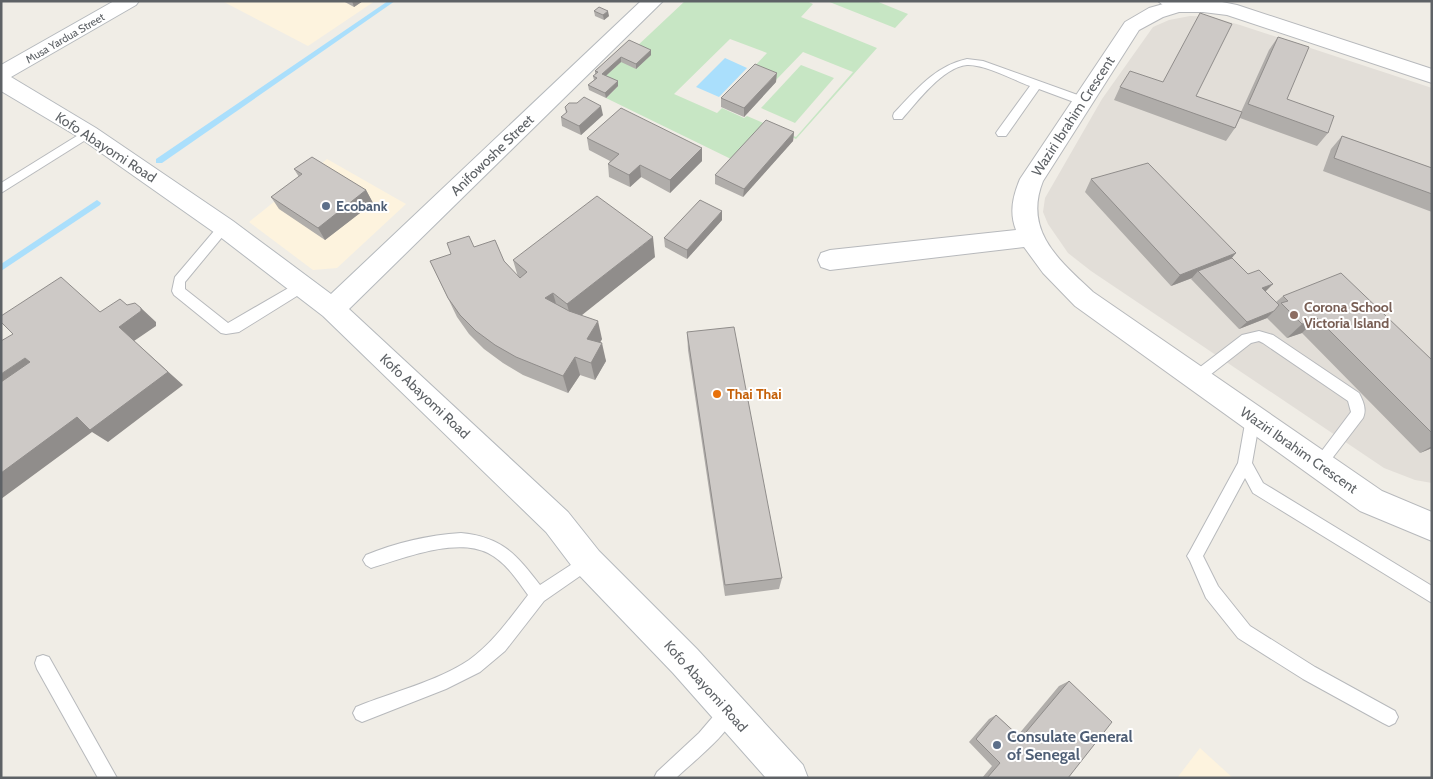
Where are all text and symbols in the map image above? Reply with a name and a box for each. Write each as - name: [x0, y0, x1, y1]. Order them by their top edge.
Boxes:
- street label: Musa Yardua Street: [23, 10, 107, 66]
- street label: Waziri Ibrahim Crescent: [1028, 52, 1119, 179]
- street label: Kofo Abayomi Road: [52, 108, 160, 186]
- street label: Anifowoshe Street: [447, 110, 538, 199]
- place label: Ecobank: [336, 197, 388, 215]
- marker: Ecobank: [320, 200, 332, 212]
- place label: Corona School Victoria Island: [1304, 298, 1393, 332]
- marker: Corona School Victoria Island: [1288, 309, 1300, 321]
- street label: Kofo Abayomi Road: [376, 350, 474, 442]
- place label: Thai Thai: [727, 385, 782, 403]
- marker: Thai Thai: [711, 388, 723, 400]
- street label: Waziri Ibrahim Crescent: [1237, 403, 1361, 497]
- street label: Kofo Abayomi Road: [660, 637, 752, 735]
- place label: Consulate General of Senegal: [1007, 727, 1133, 764]
- marker: Consulate General of Senegal: [991, 739, 1003, 751]

